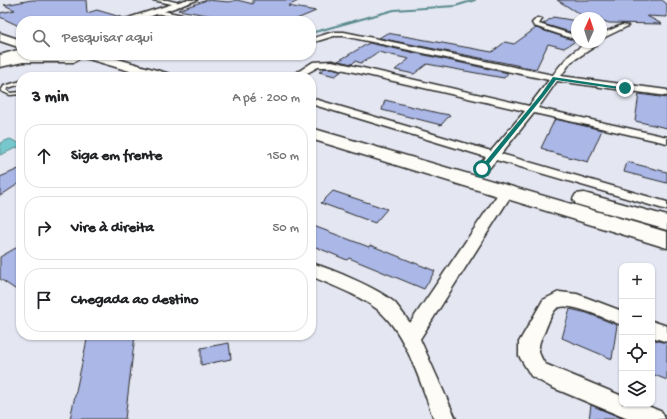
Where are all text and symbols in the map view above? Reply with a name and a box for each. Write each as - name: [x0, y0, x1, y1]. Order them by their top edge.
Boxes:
- north arrow: [571, 12, 607, 48]
- search box: [16, 16, 316, 60]
- icon: search: [30, 27, 52, 49]
- text: Pesquisar aqui: [62, 29, 153, 47]
- route end: [616, 79, 634, 97]
- text: 3 min: [32, 88, 69, 108]
- text: A pé · 200 m: [232, 91, 300, 106]
- icon: ahead: [33, 145, 55, 167]
- text: Siga em frente: [71, 147, 162, 165]
- text: 150 m: [267, 149, 299, 164]
- route start: [473, 160, 491, 178]
- icon: right: [33, 217, 55, 239]
- text: Vire à direita: [71, 219, 154, 237]
- text: 50 m: [272, 221, 299, 236]
- map controls: [619, 263, 655, 407]
- button: +: [619, 263, 655, 299]
- icon: arrive: [33, 289, 55, 311]
- text: Chegada ao destino: [71, 291, 198, 309]
- button: −: [619, 299, 655, 335]
- button: locate: [619, 335, 655, 371]
- button: layers: [619, 371, 655, 407]

